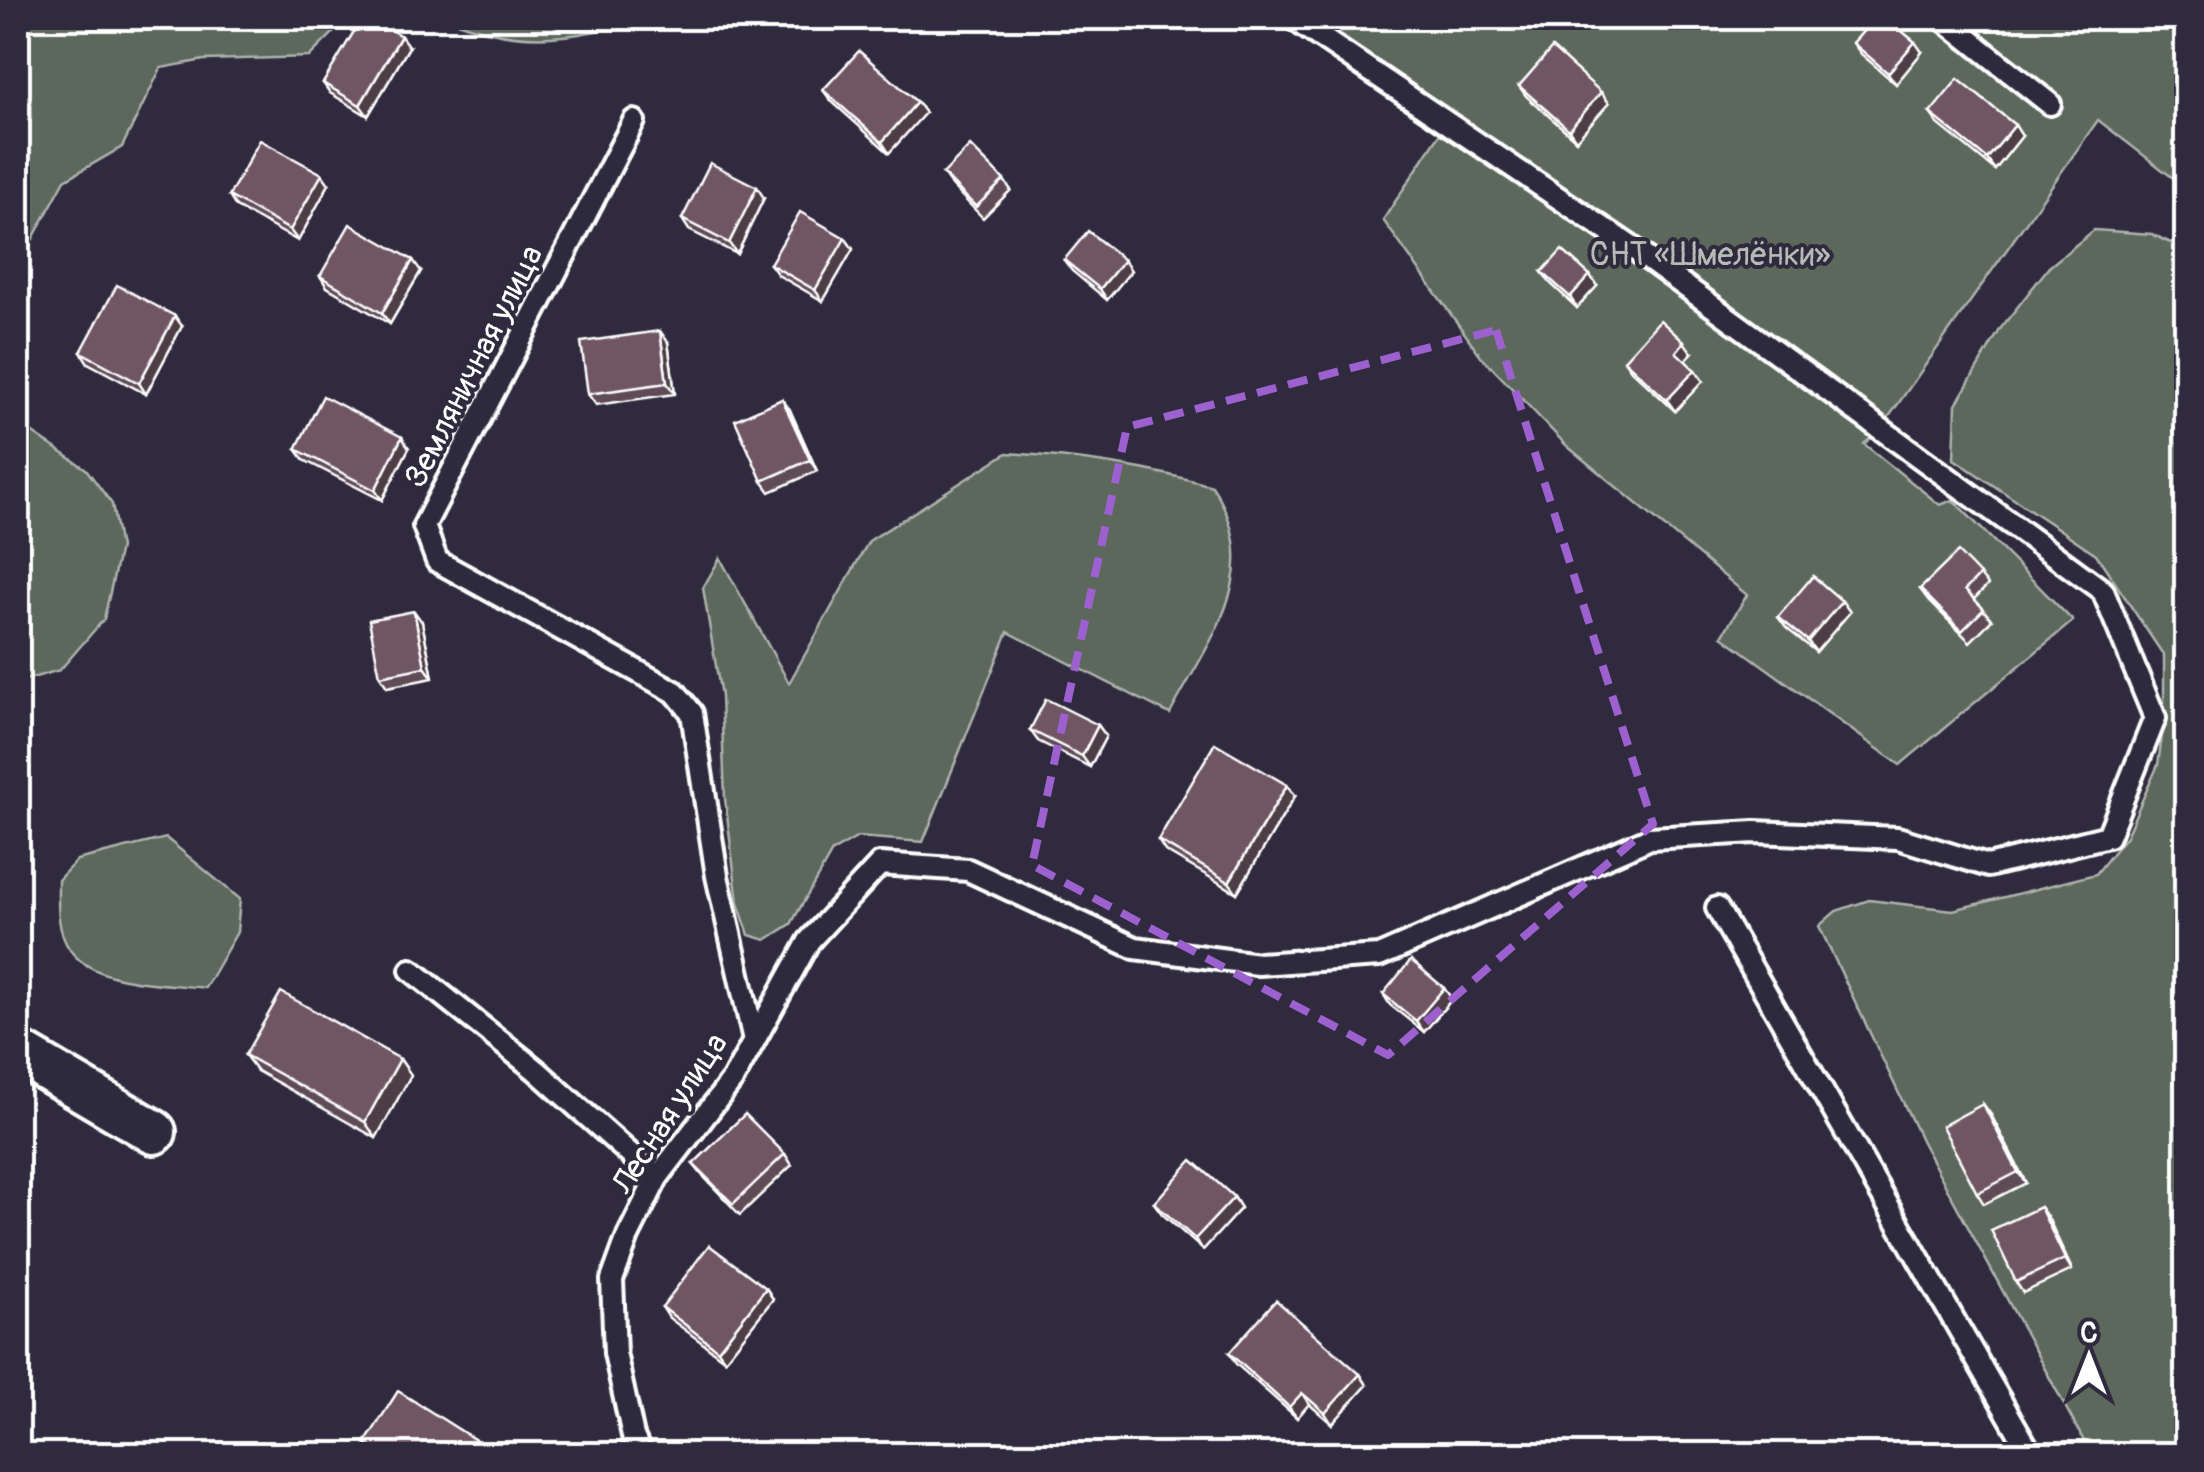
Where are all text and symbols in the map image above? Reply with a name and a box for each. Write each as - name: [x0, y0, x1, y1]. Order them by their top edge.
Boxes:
- park label: СНТ «Шмелёнки»: [1590, 235, 1830, 275]
- street label: Земляничная улица: [396, 239, 552, 494]
- street label: Лесная улица: [602, 1026, 737, 1202]
- north arrow: [2039, 1307, 2139, 1407]
- text: С: [2080, 1316, 2098, 1351]

